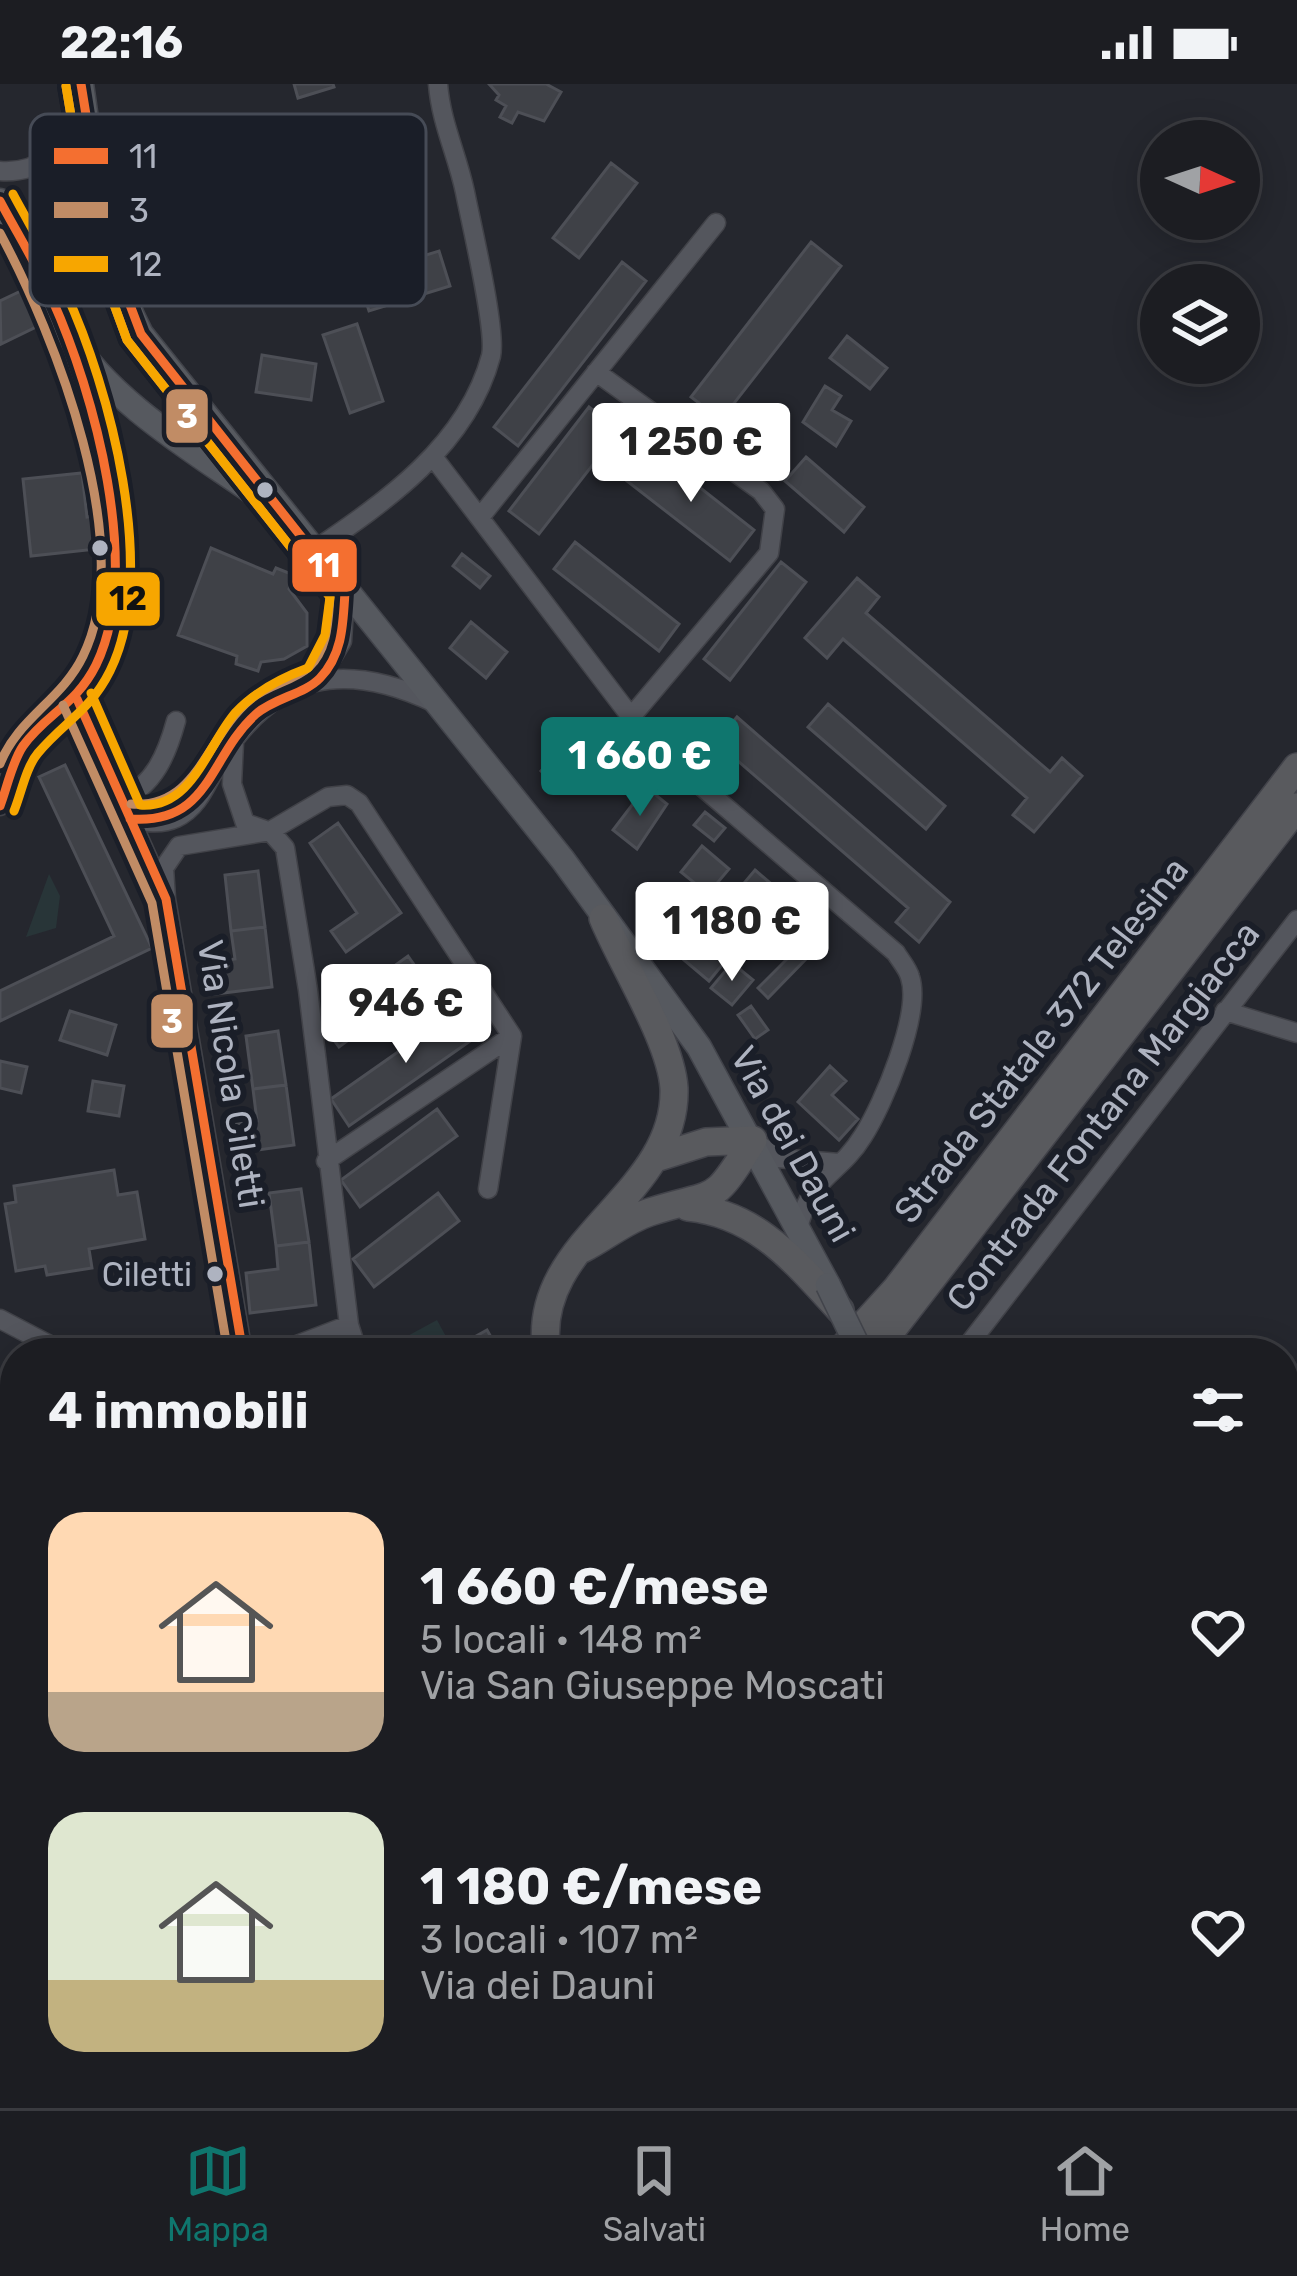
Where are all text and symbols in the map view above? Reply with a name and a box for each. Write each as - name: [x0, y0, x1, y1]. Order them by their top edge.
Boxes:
- text: 22:16: [60, 16, 183, 69]
- legend: [30, 114, 426, 306]
- north arrow: [1140, 120, 1260, 240]
- map controls: [1140, 120, 1260, 384]
- text: 11: [129, 137, 157, 176]
- text: 3: [129, 191, 149, 230]
- text: 12: [129, 245, 163, 284]
- button: layers: [1140, 264, 1260, 384]
- line badge: 3: [164, 387, 210, 445]
- text: 3: [176, 397, 198, 436]
- pin: 1 250 €: [580, 403, 802, 505]
- text: 1 250 €: [619, 419, 763, 465]
- unlabelled marker: [254, 479, 276, 501]
- unlabelled marker: [89, 537, 111, 559]
- line badge: 11: [290, 537, 359, 594]
- text: 11: [308, 546, 340, 585]
- line badge: 12: [94, 570, 162, 628]
- text: 12: [109, 579, 147, 618]
- pin: 1 660 €: [529, 717, 751, 819]
- text: 1 660 €: [568, 733, 712, 779]
- street label: Strada Statale 372 Telesina: [885, 849, 1197, 1231]
- pin: 1 180 €: [621, 882, 843, 984]
- text: 1 180 €: [663, 898, 801, 944]
- street label: Contrada Fontana Margiacca: [938, 913, 1268, 1319]
- street label: Via Nicola Ciletti: [189, 937, 273, 1211]
- pin: 946 €: [322, 964, 490, 1066]
- text: 946 €: [348, 980, 464, 1026]
- line badge: 3: [149, 992, 195, 1050]
- text: 3: [161, 1002, 183, 1041]
- street label: Via dei Dauni: [722, 1039, 864, 1249]
- place label: Ciletti: [102, 1255, 192, 1294]
- marker: Ciletti: [204, 1263, 226, 1285]
- icon: filters: [1185, 1377, 1251, 1443]
- text: 4 immobili: [48, 1380, 309, 1441]
- text: 1 660 €/mese: [420, 1556, 769, 1617]
- icon: home: [144, 1560, 288, 1704]
- icon: heart: [1185, 1599, 1251, 1665]
- text: 5 locali · 148 m²: [420, 1617, 702, 1663]
- text: Via San Giuseppe Moscati: [420, 1663, 885, 1709]
- text: 1 180 €/mese: [420, 1856, 762, 1917]
- icon: home: [144, 1860, 288, 2004]
- icon: heart: [1185, 1899, 1251, 1965]
- text: 3 locali · 107 m²: [420, 1917, 698, 1963]
- text: Via dei Dauni: [420, 1963, 655, 2009]
- tab: Mappa: [167, 2138, 269, 2249]
- tab: Salvati: [603, 2138, 706, 2249]
- tab: Home: [1040, 2138, 1130, 2249]

